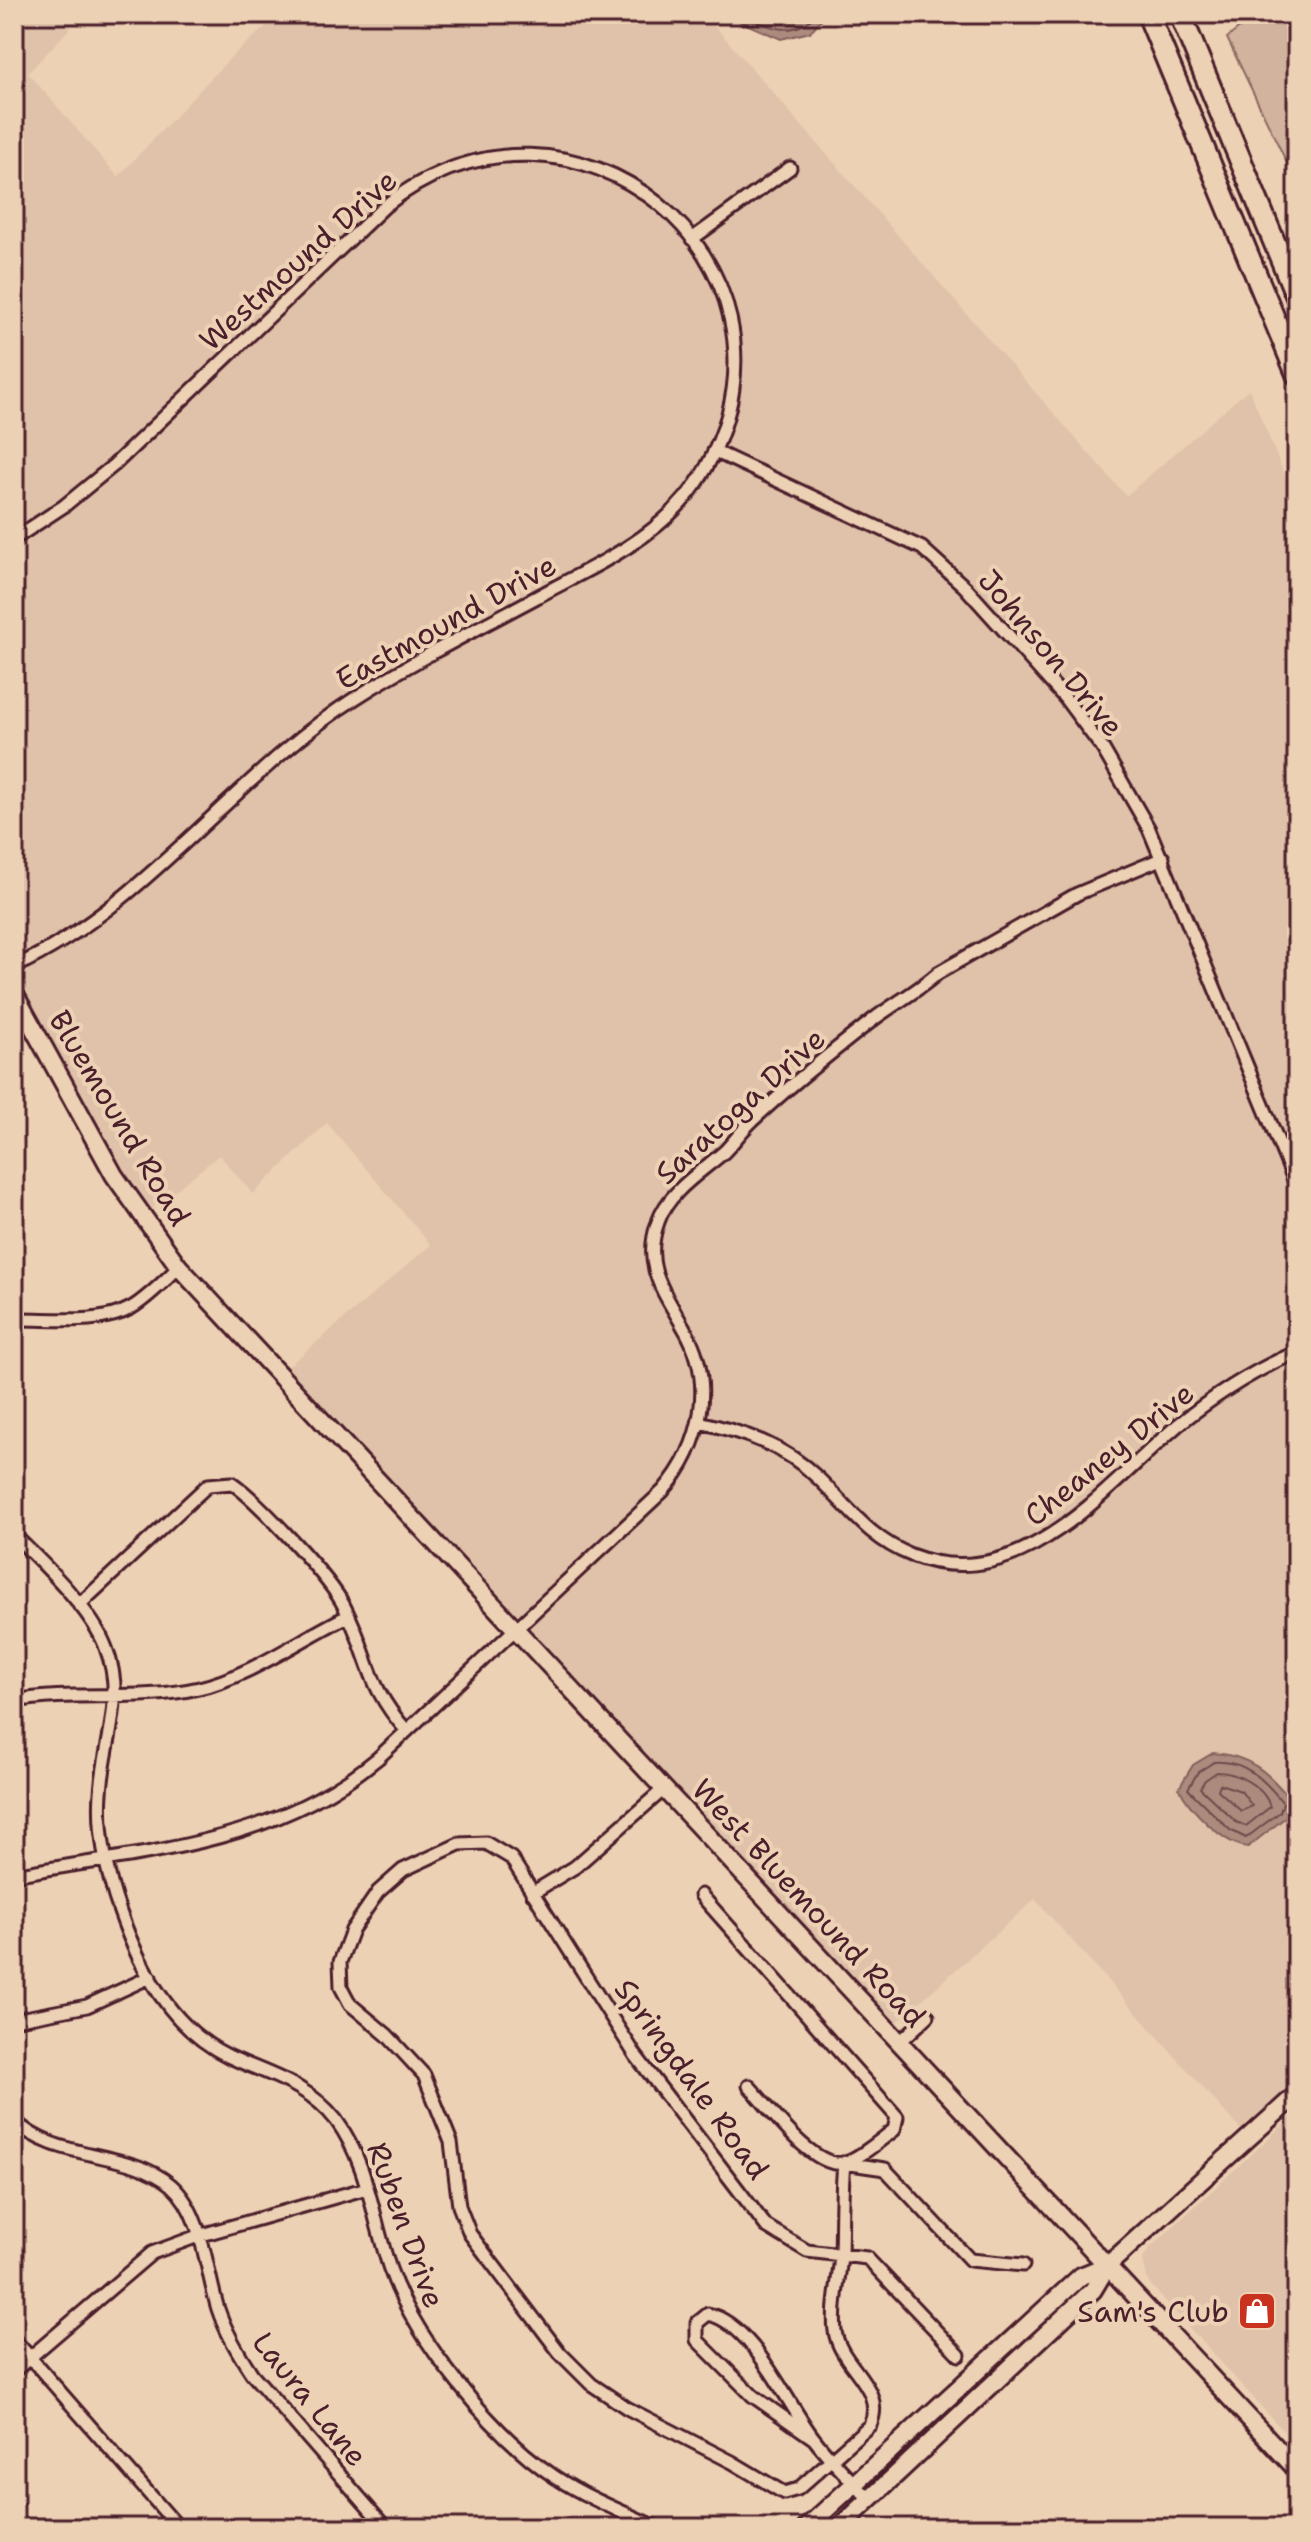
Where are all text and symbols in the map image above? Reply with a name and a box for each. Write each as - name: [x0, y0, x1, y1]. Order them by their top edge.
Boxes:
- street label: Westmound Drive: [190, 160, 406, 360]
- street label: Eastmound Drive: [329, 544, 563, 700]
- street label: Johnson Drive: [969, 561, 1133, 745]
- street label: Bluemound Road: [39, 1003, 201, 1233]
- street label: Saratoga Drive: [646, 1018, 834, 1194]
- street label: Cheaney Drive: [1015, 1373, 1203, 1535]
- street label: West Bluemound Road: [683, 1770, 935, 2036]
- street label: Springdale Road: [605, 1970, 779, 2188]
- street label: Ruben Drive: [357, 2136, 455, 2314]
- shop icon: Sam's Club: [1236, 2290, 1278, 2332]
- place label: Sam's Club: [1077, 2291, 1229, 2332]
- street label: Laura Lane: [243, 2323, 377, 2475]

